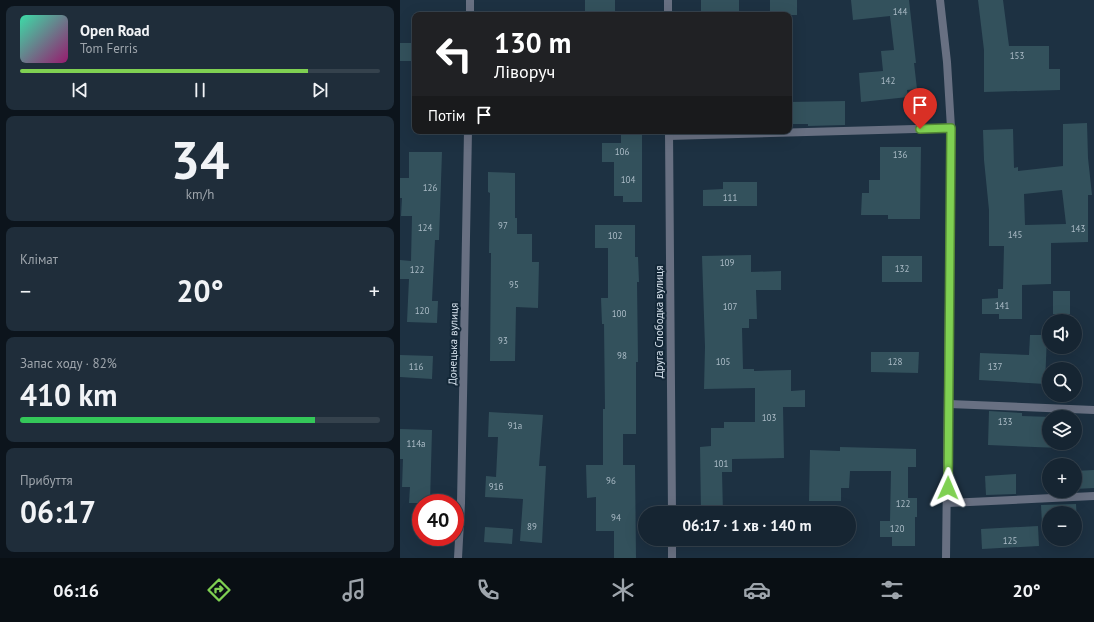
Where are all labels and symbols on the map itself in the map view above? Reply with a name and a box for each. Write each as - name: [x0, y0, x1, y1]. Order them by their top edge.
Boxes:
- house number: 144: [893, 6, 907, 17]
- house number: 153: [1010, 50, 1024, 61]
- house number: 142: [881, 75, 895, 86]
- pin: [903, 88, 937, 129]
- house number: 106: [615, 146, 629, 157]
- house number: 136: [893, 149, 907, 160]
- house number: 104: [621, 174, 635, 185]
- house number: 126: [423, 182, 437, 193]
- house number: 111: [723, 192, 737, 203]
- house number: 97: [498, 220, 508, 231]
- house number: 124: [418, 222, 432, 233]
- house number: 143: [1071, 223, 1085, 234]
- house number: 145: [1008, 229, 1022, 240]
- house number: 102: [608, 230, 622, 241]
- house number: 109: [720, 257, 734, 268]
- house number: 132: [895, 263, 909, 274]
- house number: 122: [410, 264, 424, 275]
- street label: Друга Слободка вулиця: [652, 266, 666, 378]
- house number: 95: [509, 279, 519, 290]
- house number: 141: [995, 300, 1009, 311]
- house number: 107: [723, 301, 737, 312]
- street label: Донецька вулиця: [445, 303, 461, 385]
- house number: 120: [415, 305, 429, 316]
- house number: 100: [612, 308, 626, 319]
- house number: 93: [498, 335, 508, 346]
- house number: 98: [617, 350, 627, 361]
- house number: 105: [716, 356, 730, 367]
- house number: 128: [888, 356, 902, 367]
- house number: 116: [409, 361, 423, 372]
- house number: 137: [988, 361, 1002, 372]
- house number: 103: [762, 412, 776, 423]
- house number: 133: [998, 416, 1012, 427]
- house number: 91а: [508, 420, 522, 431]
- house number: 114а: [406, 438, 426, 449]
- house number: 101: [714, 458, 728, 469]
- position arrow: [927, 467, 969, 509]
- house number: 96: [606, 475, 616, 486]
- house number: 91б: [489, 481, 503, 492]
- speed limit sign: 40: [412, 494, 464, 546]
- house number: 122: [896, 498, 910, 509]
- house number: 94: [611, 512, 621, 523]
- house number: 89: [527, 521, 537, 532]
- house number: 120: [890, 523, 904, 534]
- house number: 125: [1003, 535, 1017, 546]

